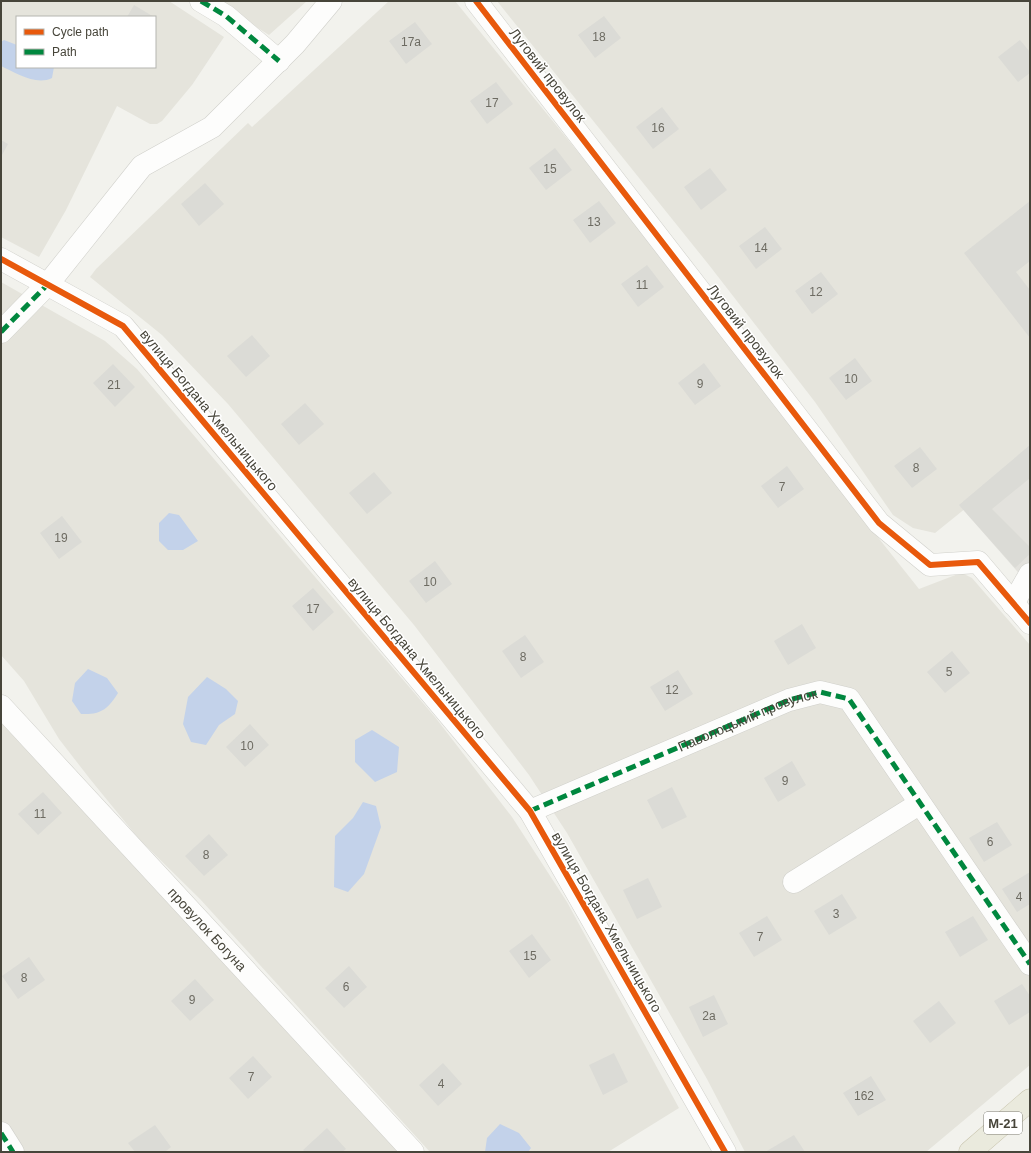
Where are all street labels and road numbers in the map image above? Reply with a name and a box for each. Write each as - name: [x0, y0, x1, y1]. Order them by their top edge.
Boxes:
- street label: Луговий провулок: [506, 25, 590, 126]
- street label: Луговий провулок: [704, 281, 788, 382]
- street label: вулиця Богдана Хмельницького: [137, 326, 281, 494]
- street label: вулиця Богдана Хмельницького: [345, 574, 489, 742]
- street label: Паволоцький провулок: [675, 685, 820, 755]
- street label: вулиця Богдана Хмельницького: [549, 829, 665, 1015]
- street label: провулок Богуна: [165, 884, 250, 974]
- road number: М-21: [984, 1112, 1022, 1134]

